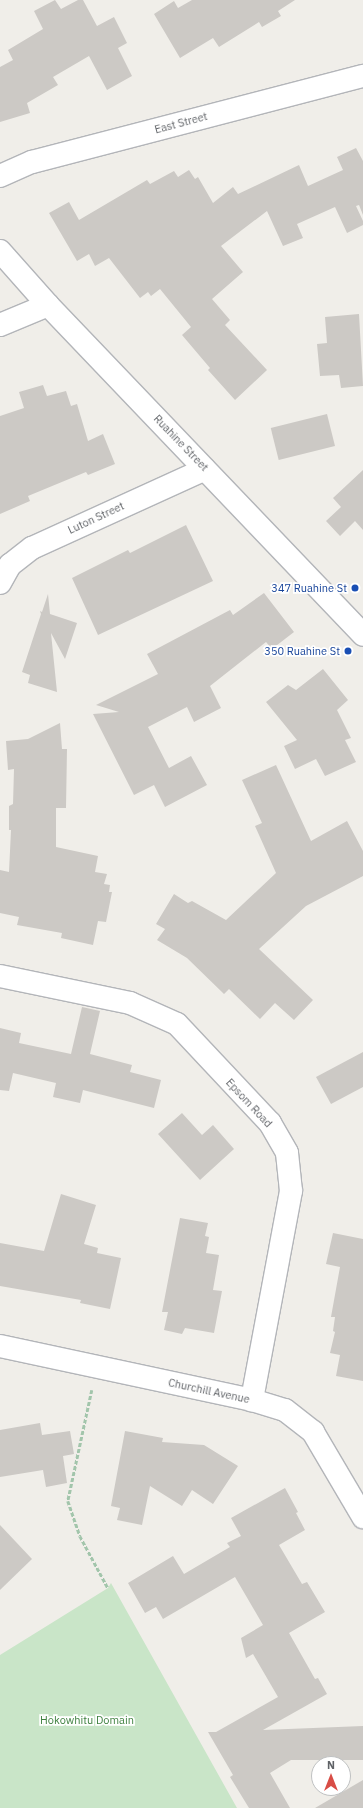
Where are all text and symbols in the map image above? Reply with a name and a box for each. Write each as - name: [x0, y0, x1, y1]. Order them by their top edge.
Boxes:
- street label: East Street: [153, 110, 209, 136]
- street label: Ruahine Street: [151, 412, 211, 474]
- street label: Luton Street: [66, 499, 126, 537]
- place label: 347 Ruahine St: [271, 581, 347, 595]
- marker: 347 Ruahine St: [350, 583, 360, 593]
- place label: 350 Ruahine St: [264, 644, 340, 658]
- marker: 350 Ruahine St: [343, 646, 353, 656]
- street label: Epsom Road: [223, 1076, 275, 1130]
- street label: Churchill Avenue: [167, 1376, 251, 1406]
- park label: Hokowhitu Domain: [40, 1713, 134, 1727]
- north arrow: [311, 1756, 351, 1796]
- text: N: [327, 1758, 335, 1772]

